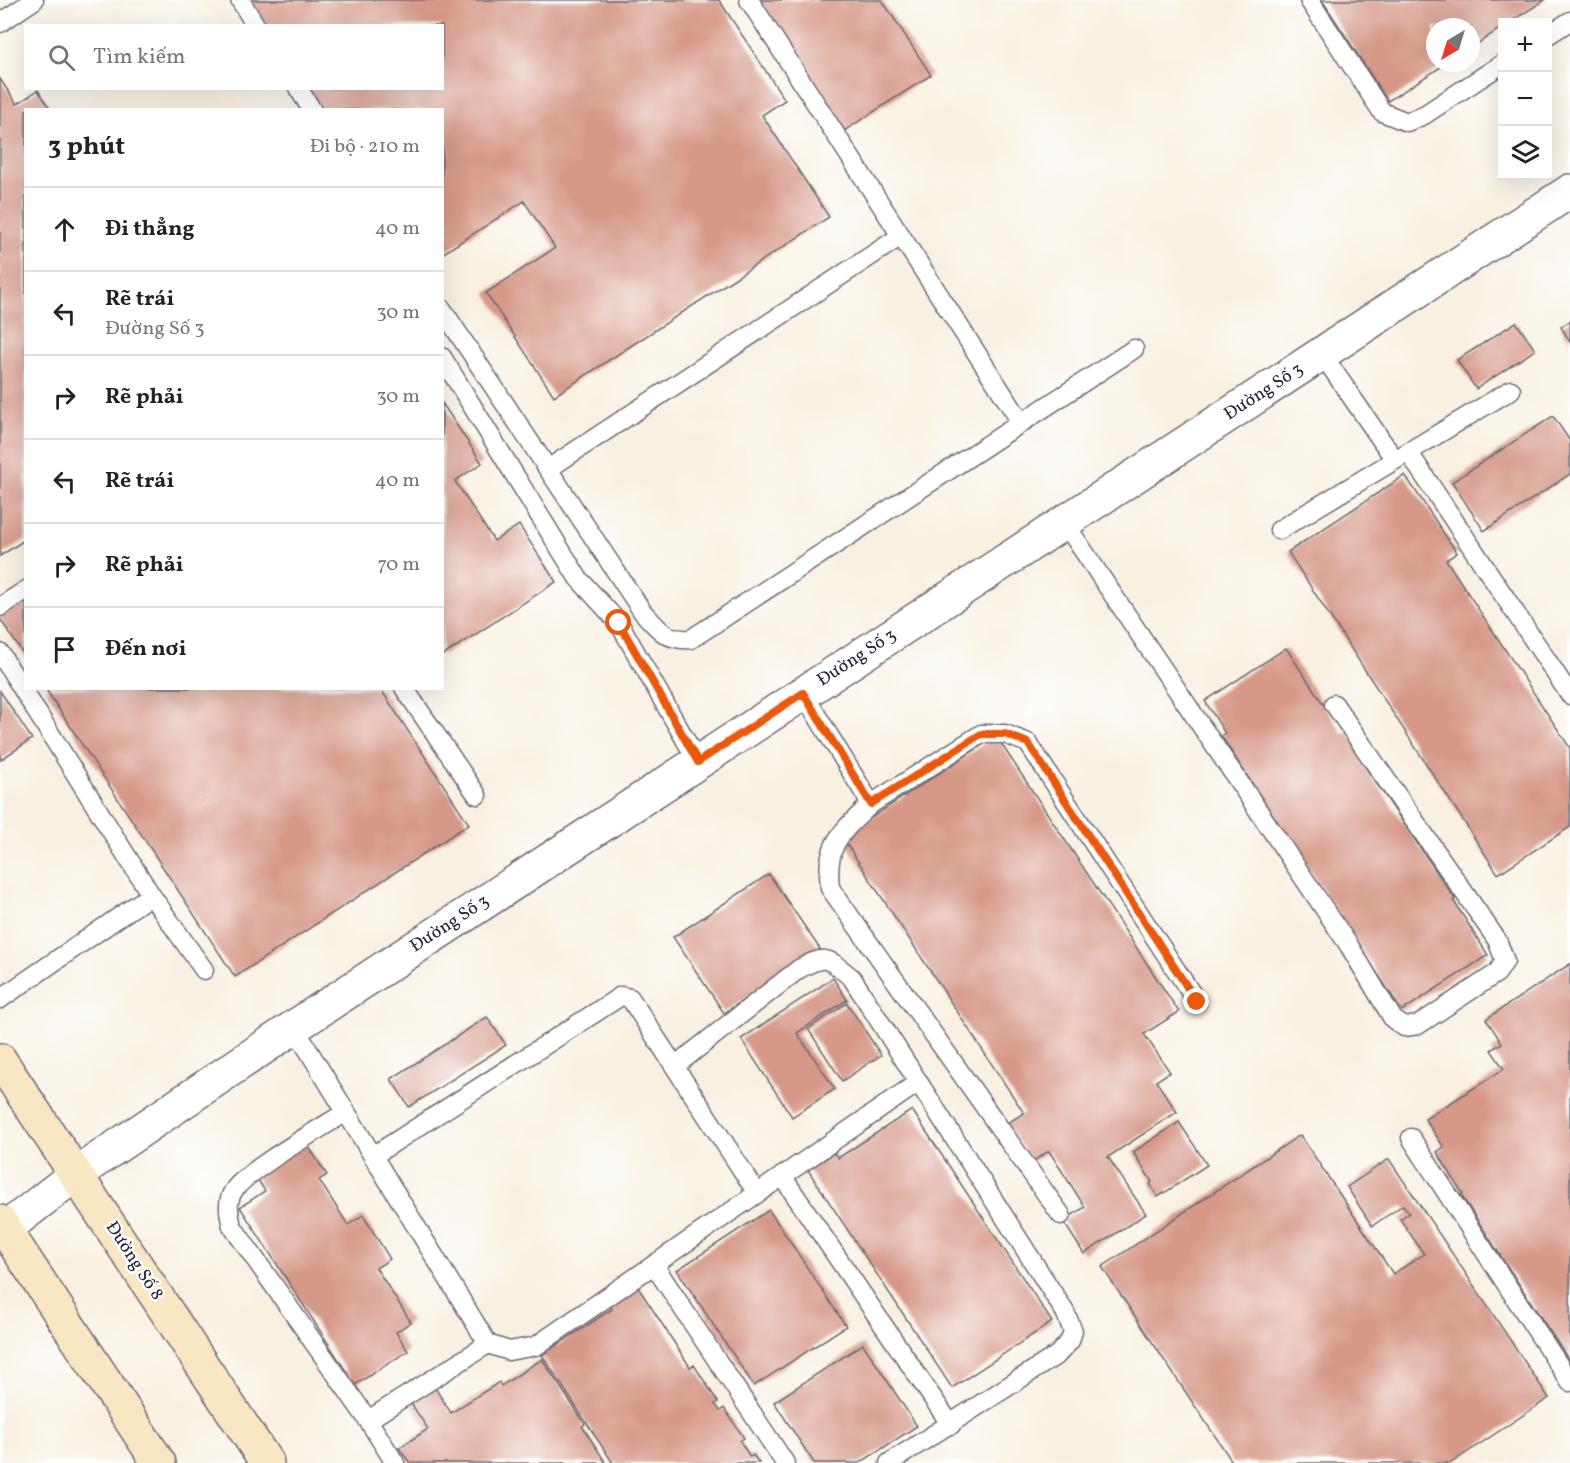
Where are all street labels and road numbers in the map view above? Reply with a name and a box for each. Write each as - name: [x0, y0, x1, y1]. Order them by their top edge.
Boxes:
- street label: Đường Số 3: [1220, 357, 1308, 427]
- street label: Đường Số 3: [813, 623, 901, 693]
- street label: Đường Số 3: [406, 889, 494, 959]
- street label: Đường Số 8: [99, 1217, 169, 1305]

